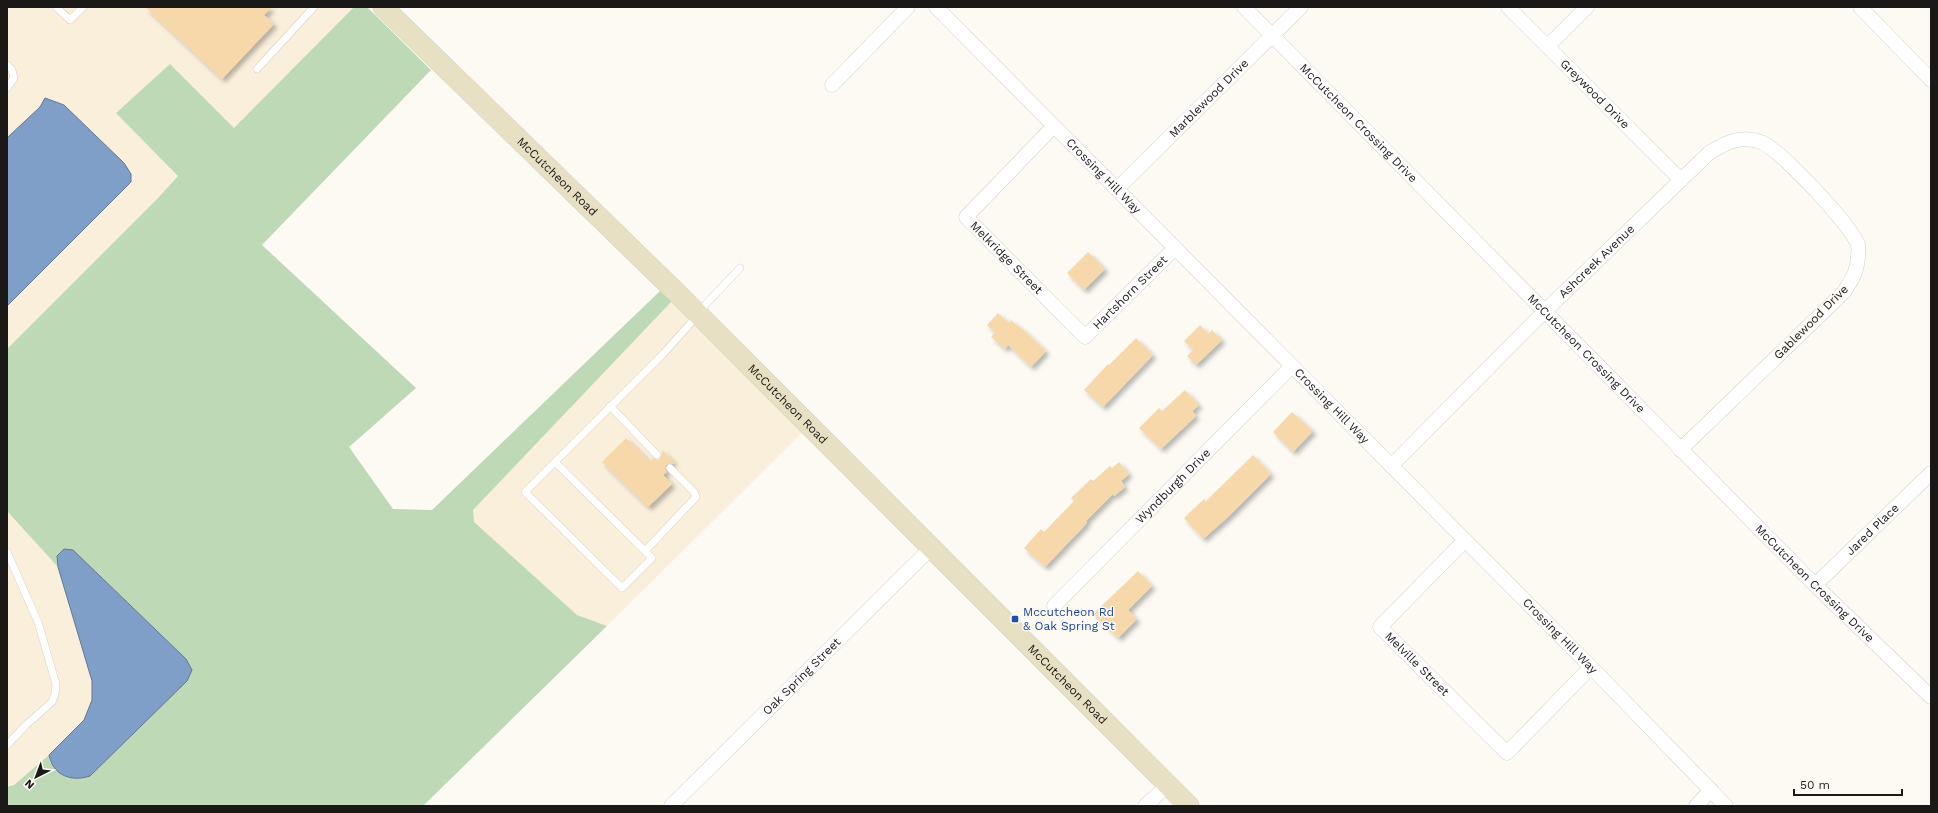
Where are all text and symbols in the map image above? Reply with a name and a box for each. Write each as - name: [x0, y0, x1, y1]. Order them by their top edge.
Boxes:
- street label: Marblewood Drive: [1166, 56, 1251, 140]
- street label: Greywood Drive: [1557, 56, 1633, 132]
- street label: McCutcheon Crossing Drive: [1297, 61, 1420, 185]
- street label: McCutcheon Road: [514, 134, 600, 219]
- street label: Crossing Hill Way: [1063, 135, 1145, 217]
- street label: Melkridge Street: [967, 218, 1045, 297]
- street label: Ashcreek Avenue: [1556, 222, 1637, 301]
- street label: Hartshorn Street: [1090, 253, 1170, 332]
- street label: Gablewood Drive: [1771, 282, 1851, 362]
- street label: McCutcheon Crossing Drive: [1525, 291, 1648, 416]
- street label: McCutcheon Road: [745, 361, 830, 447]
- street label: Crossing Hill Way: [1292, 365, 1373, 447]
- street label: Wyndburgh Drive: [1133, 445, 1213, 526]
- street label: Jared Place: [1843, 501, 1902, 558]
- street label: McCutcheon Crossing Drive: [1752, 522, 1877, 645]
- street label: Crossing Hill Way: [1520, 595, 1601, 677]
- place label: Mccutcheon Rd & Oak Spring St: [1023, 605, 1115, 633]
- marker: Mccutcheon Rd & Oak Spring St: [1010, 614, 1020, 624]
- street label: Melville Street: [1382, 629, 1452, 699]
- street label: Oak Spring Street: [760, 635, 843, 718]
- street label: McCutcheon Road: [1025, 642, 1110, 727]
- north arrow: [16, 757, 56, 797]
- scale bar: [1794, 771, 1902, 797]
- text: N: [22, 777, 37, 792]
- text: 50 m: [1800, 778, 1830, 792]

